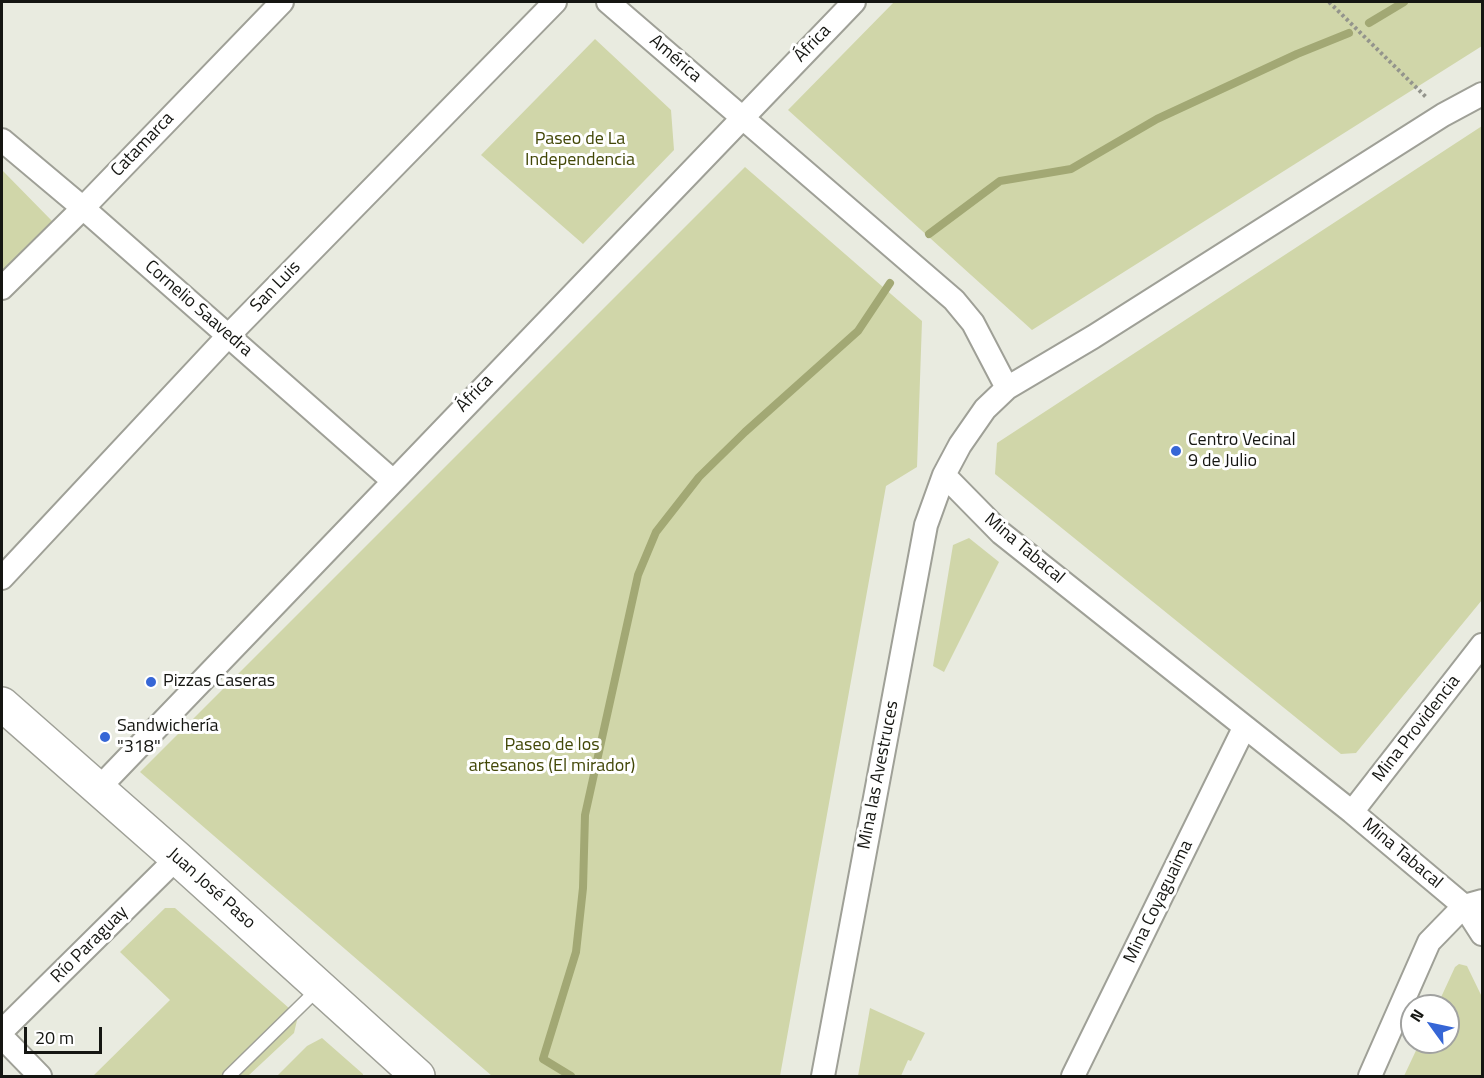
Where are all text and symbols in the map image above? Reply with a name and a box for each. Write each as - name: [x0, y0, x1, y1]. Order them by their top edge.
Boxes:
- street label: África: [790, 21, 836, 67]
- street label: América: [645, 31, 705, 87]
- street label: Catamarca: [107, 108, 179, 182]
- park label: Paseo de La Independencia: [525, 129, 635, 172]
- street label: Cornelio Saavedra: [140, 256, 256, 362]
- street label: San Luis: [246, 257, 306, 317]
- street label: África: [452, 371, 498, 417]
- place label: Centro Vecinal 9 de Julio: [1188, 430, 1296, 472]
- marker: Centro Vecinal 9 de Julio: [1169, 444, 1183, 458]
- street label: Mina Tabacal: [979, 509, 1069, 589]
- place label: Pizzas Caseras: [163, 671, 275, 693]
- street label: Mina Providencia: [1369, 671, 1465, 787]
- marker: Pizzas Caseras: [144, 675, 158, 689]
- street label: Mina las Avestruces: [854, 699, 904, 851]
- place label: Sandwichería "318": [117, 716, 218, 758]
- marker: Sandwichería "318": [98, 730, 112, 744]
- park label: Paseo de los artesanos (El mirador): [469, 735, 635, 777]
- street label: Mina Tabacal: [1357, 814, 1447, 894]
- street label: Mina Coyaguaima: [1120, 837, 1198, 967]
- street label: Juan José Paso: [163, 844, 259, 934]
- street label: Río Paraguay: [47, 902, 133, 988]
- north arrow: [1400, 994, 1460, 1054]
- text: N: [1403, 1004, 1430, 1026]
- scale bar: [27, 1015, 105, 1053]
- text: 20 m: [35, 1024, 74, 1051]

